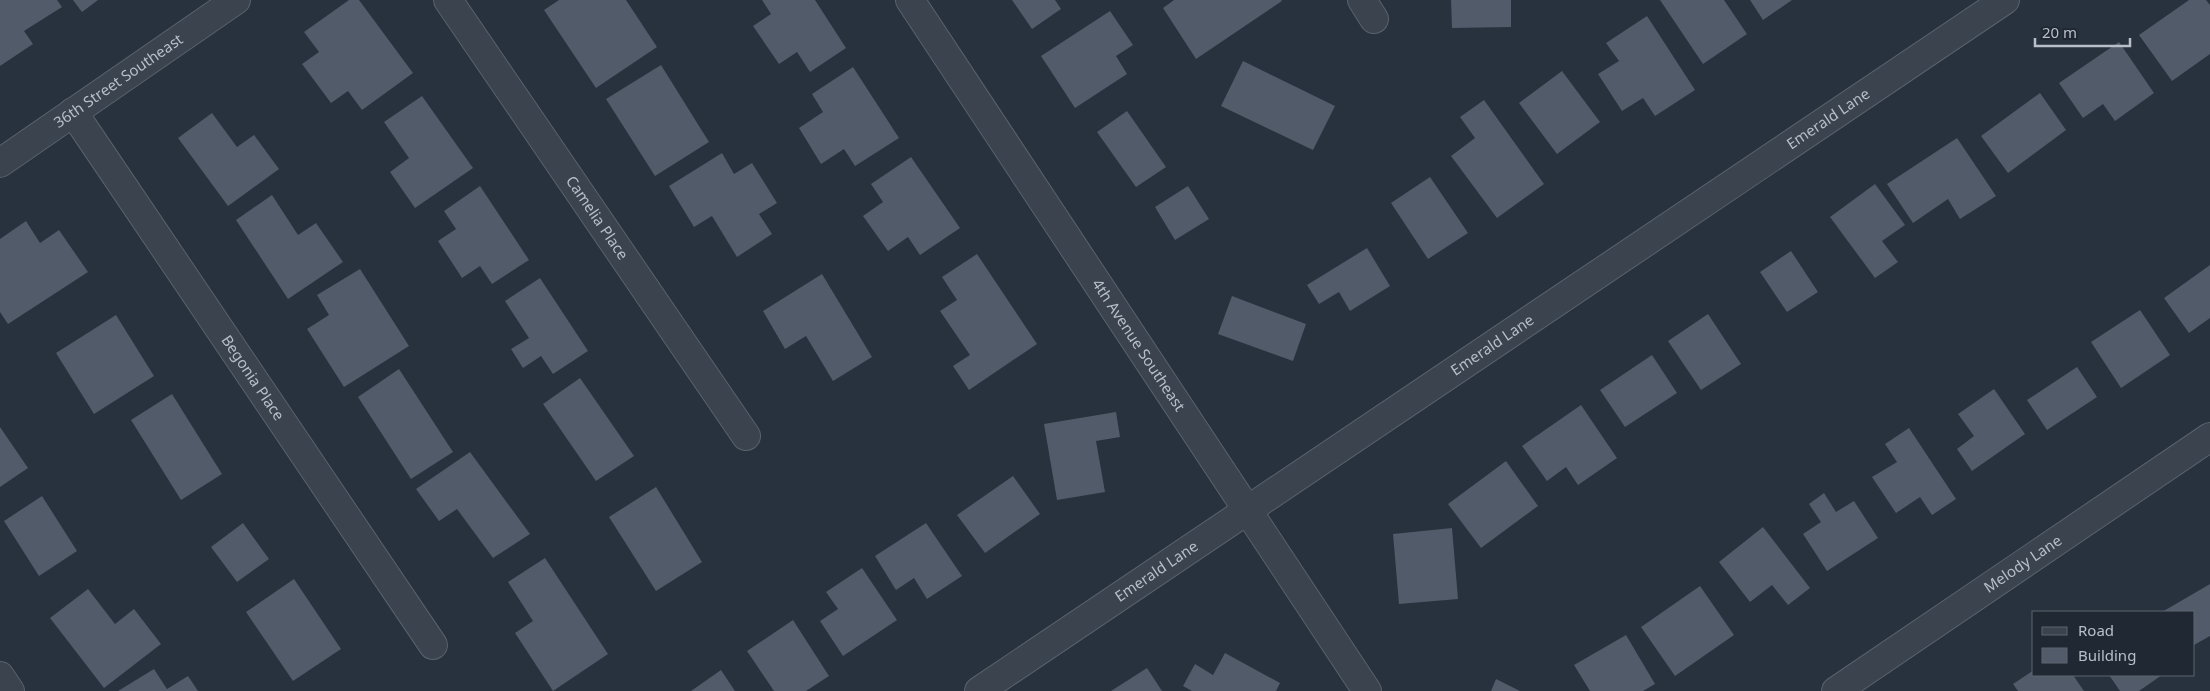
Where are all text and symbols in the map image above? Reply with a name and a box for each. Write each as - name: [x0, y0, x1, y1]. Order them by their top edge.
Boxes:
- scale bar: [2035, 15, 2130, 47]
- text: 20 m: [2042, 22, 2077, 42]
- street label: 36th Street Southeast: [50, 28, 187, 132]
- street label: Emerald Lane: [1782, 83, 1873, 153]
- street label: Camelia Place: [562, 171, 634, 263]
- street label: 4th Avenue Southeast: [1088, 275, 1191, 415]
- street label: Emerald Lane: [1446, 309, 1537, 380]
- street label: Begonia Place: [217, 331, 290, 424]
- street label: Melody Lane: [1980, 530, 2065, 597]
- street label: Emerald Lane: [1110, 535, 1201, 606]
- legend: [2032, 611, 2195, 676]
- text: Road: [2078, 620, 2114, 640]
- text: Building: [2078, 645, 2136, 665]

